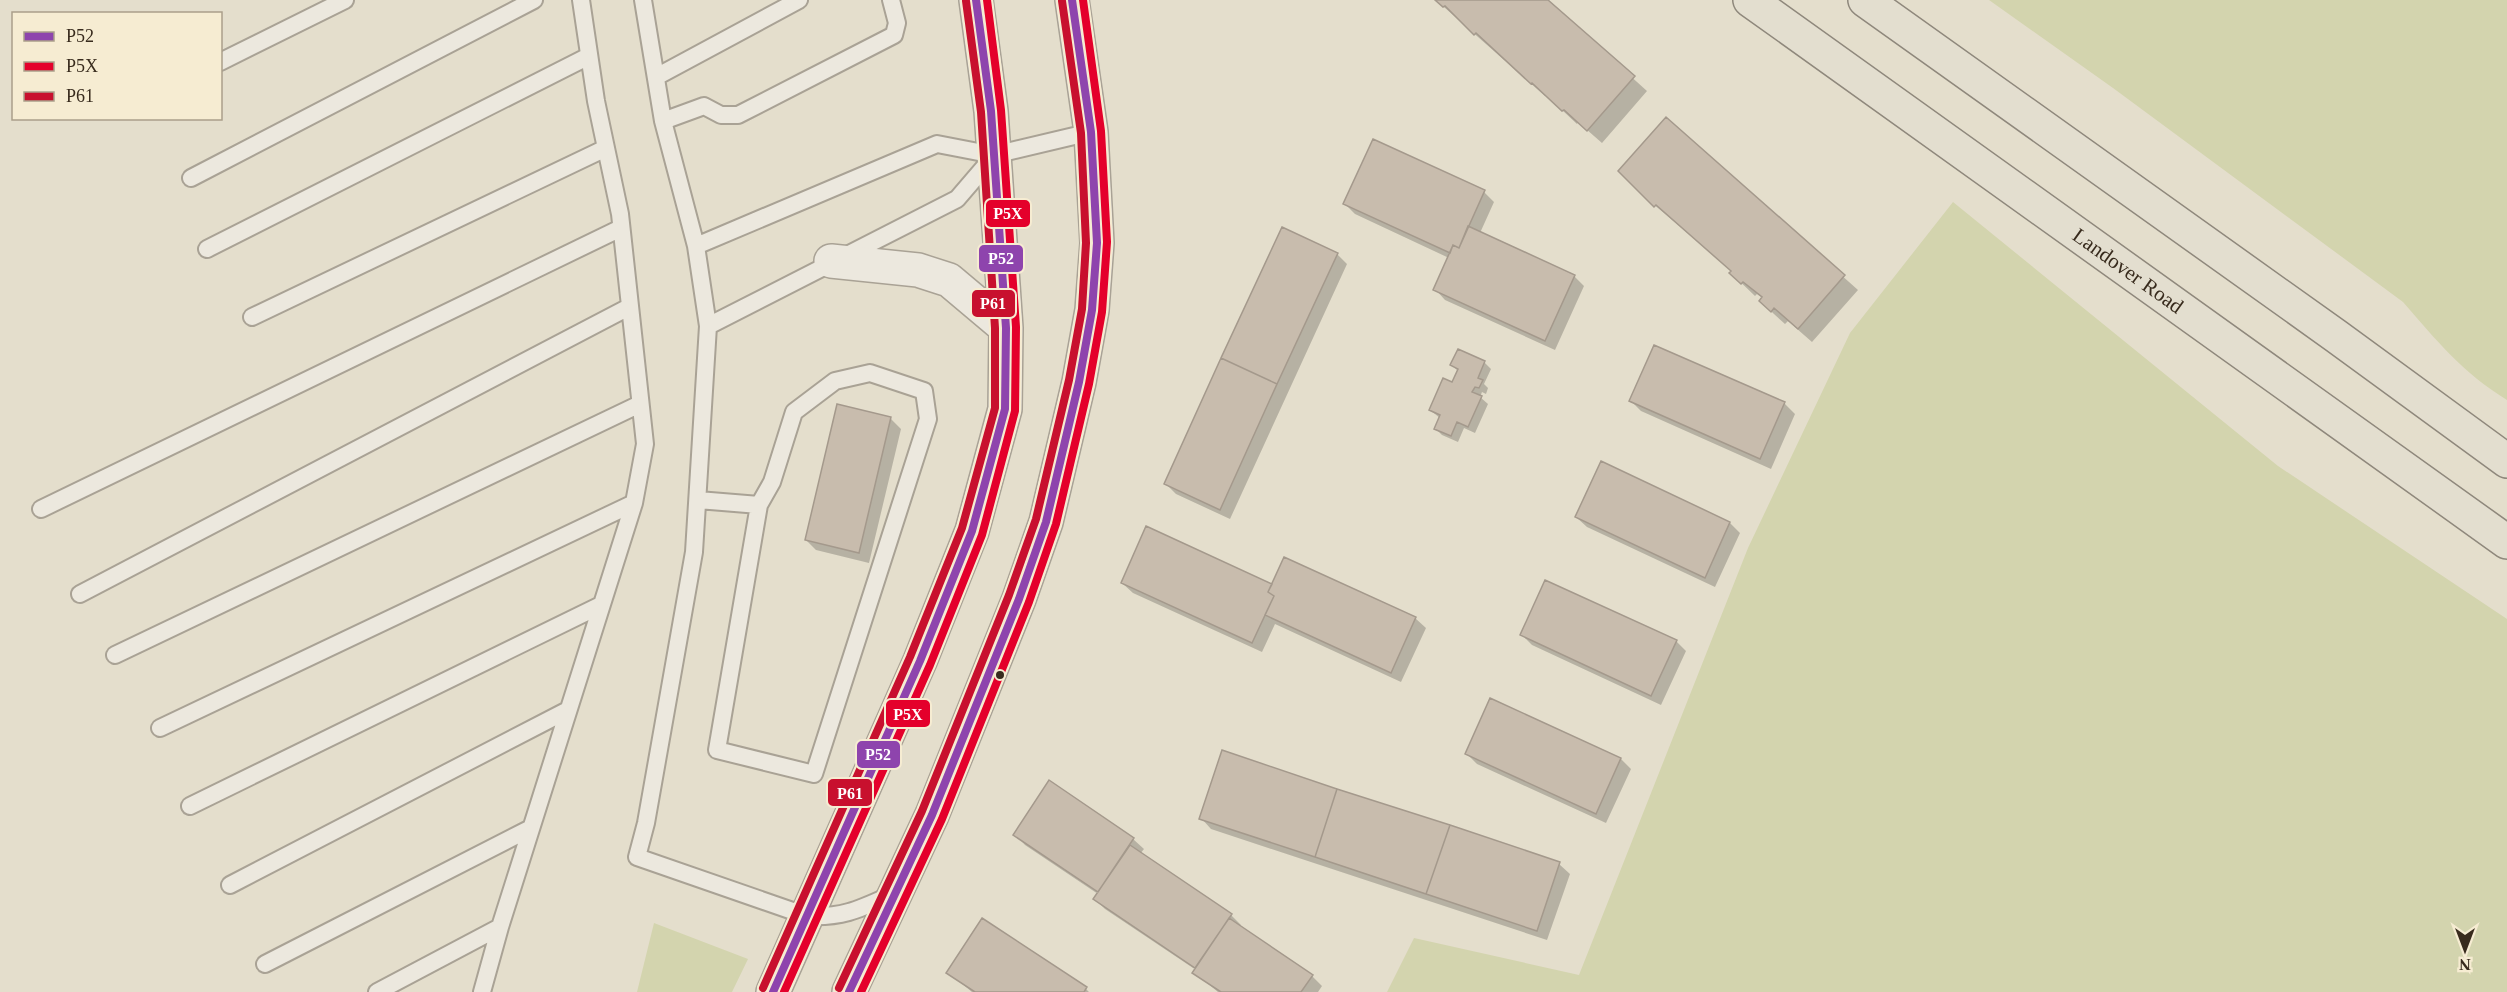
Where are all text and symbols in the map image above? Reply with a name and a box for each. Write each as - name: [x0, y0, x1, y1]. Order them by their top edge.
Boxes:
- legend: [12, 12, 222, 120]
- text: P52: [66, 26, 94, 46]
- text: P5X: [66, 56, 98, 76]
- text: P61: [66, 86, 94, 106]
- line badge: P5X: [985, 199, 1031, 228]
- text: P5X: [993, 205, 1023, 222]
- street label: Landover Road: [2068, 223, 2188, 319]
- line badge: P52: [978, 244, 1024, 273]
- text: P52: [988, 250, 1014, 267]
- line badge: P61: [971, 289, 1016, 318]
- text: P61: [980, 295, 1006, 312]
- unlabelled marker: [994, 669, 1006, 681]
- line badge: P5X: [885, 699, 931, 728]
- text: P5X: [893, 706, 923, 723]
- line badge: P52: [856, 740, 901, 769]
- text: P52: [865, 746, 891, 763]
- line badge: P61: [827, 778, 873, 807]
- text: P61: [837, 785, 863, 802]
- north arrow: [2435, 920, 2495, 980]
- text: N: [2459, 956, 2471, 973]

